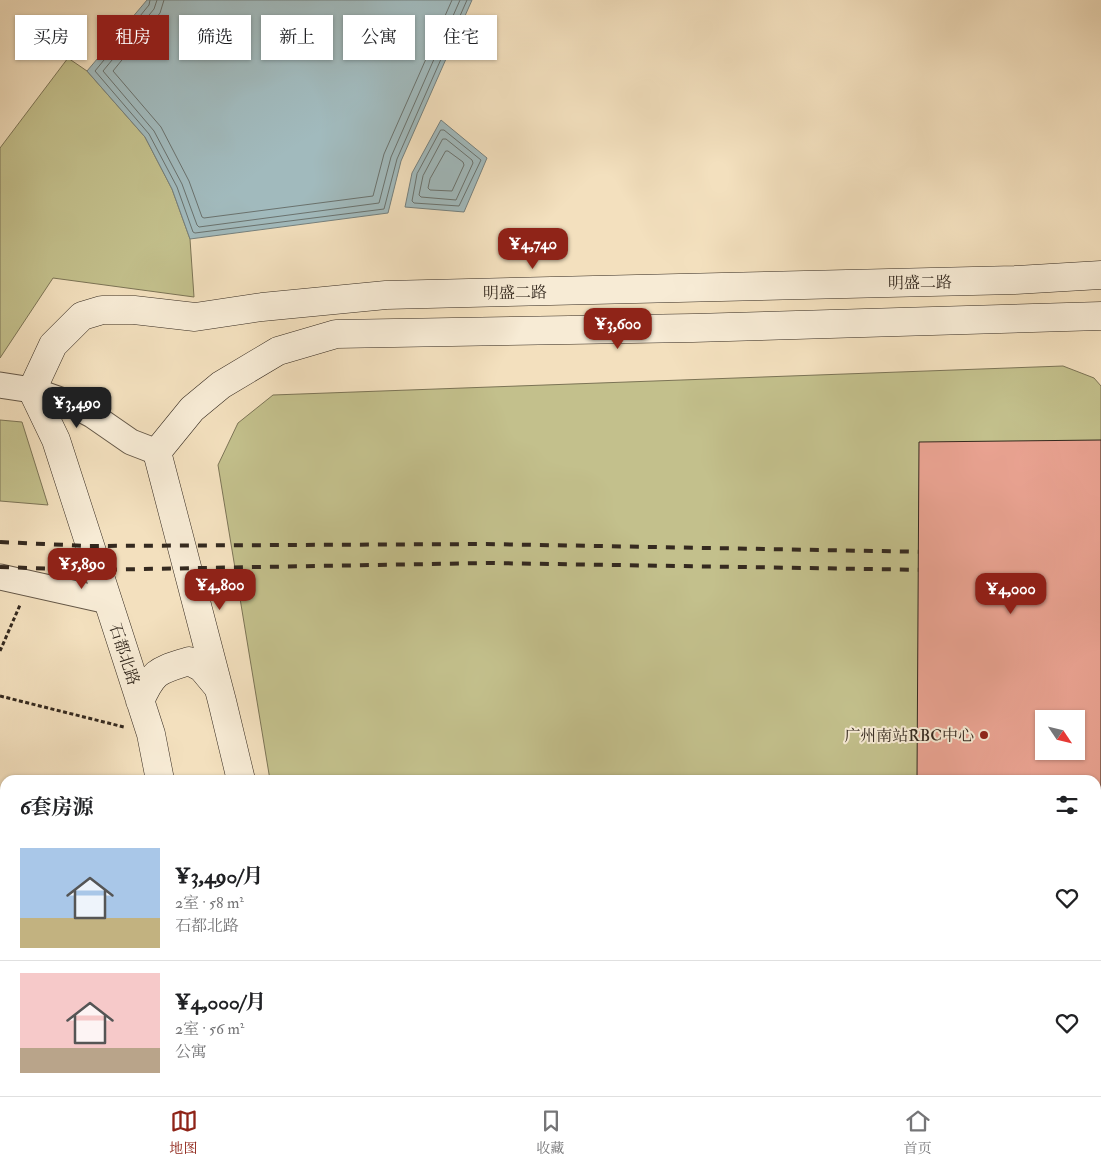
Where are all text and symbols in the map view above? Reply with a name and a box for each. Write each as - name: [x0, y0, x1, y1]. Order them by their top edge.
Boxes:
- chip: 买房: [15, 15, 87, 60]
- chip: 租房: [97, 15, 169, 60]
- chip: 筛选: [179, 15, 251, 60]
- chip: 新上: [261, 15, 333, 60]
- chip: 公寓: [343, 15, 415, 60]
- chip: 住宅: [425, 15, 497, 60]
- pin: ¥4,740: [492, 228, 574, 270]
- text: ¥4,740: [509, 234, 557, 254]
- street label: 明盛二路: [888, 272, 952, 294]
- street label: 明盛二路: [483, 282, 547, 304]
- pin: ¥3,600: [577, 308, 659, 350]
- text: ¥3,600: [595, 314, 641, 334]
- pin: ¥3,490: [36, 386, 118, 429]
- text: ¥3,490: [53, 393, 101, 413]
- pin: ¥5,890: [41, 548, 123, 590]
- text: ¥5,890: [59, 554, 105, 574]
- pin: ¥4,800: [179, 568, 261, 611]
- pin: ¥4,000: [970, 572, 1052, 615]
- text: ¥4,800: [196, 575, 244, 595]
- text: ¥4,000: [986, 579, 1036, 599]
- street label: 石都北路: [105, 621, 143, 688]
- north arrow: [1035, 710, 1085, 760]
- map controls: [1035, 710, 1085, 760]
- place label: 广州南站RBC中心: [844, 726, 974, 746]
- marker: 广州南站RBC中心: [978, 729, 990, 741]
- icon: filters: [1053, 791, 1081, 819]
- text: 6套房源: [20, 794, 94, 821]
- text: ¥3,490/月: [175, 863, 264, 890]
- icon: home: [60, 868, 120, 928]
- icon: heart: [1053, 884, 1081, 912]
- text: 2室 · 58 m²: [175, 893, 244, 913]
- text: 石都北路: [175, 916, 239, 936]
- text: ¥4,000/月: [175, 989, 266, 1016]
- icon: home: [60, 993, 120, 1053]
- icon: heart: [1053, 1009, 1081, 1037]
- text: 2室 · 56 m²: [175, 1019, 244, 1039]
- text: 公寓: [175, 1042, 207, 1062]
- tab: 地图: [170, 1107, 198, 1157]
- tab: 收藏: [537, 1107, 565, 1157]
- tab: 首页: [904, 1107, 932, 1157]

